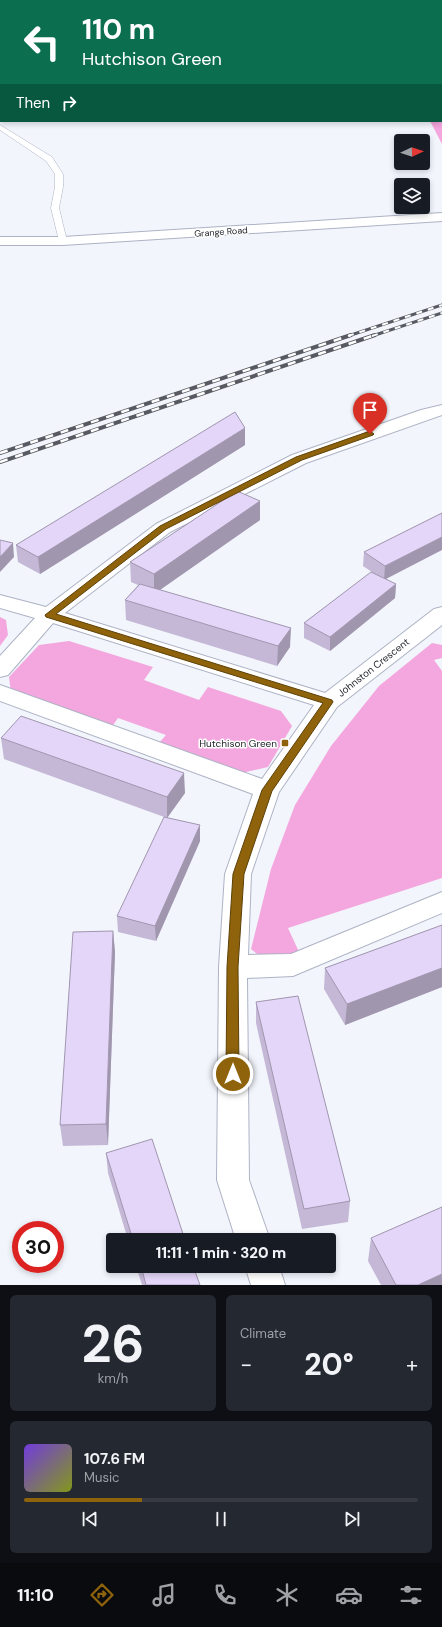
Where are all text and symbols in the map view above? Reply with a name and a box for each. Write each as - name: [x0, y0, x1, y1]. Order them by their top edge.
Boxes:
- text: 110 m: [82, 11, 155, 48]
- icon: left: [16, 16, 68, 68]
- text: Hutchison Green: [82, 47, 222, 71]
- icon: right: [58, 92, 80, 114]
- text: Then: [16, 93, 50, 113]
- north arrow: [394, 134, 430, 170]
- map controls: [394, 134, 430, 214]
- button: layers: [394, 178, 430, 214]
- street label: Grange Road: [194, 224, 248, 240]
- pin: [353, 393, 387, 434]
- icon: arrive: [359, 399, 381, 421]
- street label: Johnston Crescent: [335, 635, 412, 700]
- place label: Hutchison Green: [199, 737, 277, 750]
- marker: Hutchison Green: [280, 738, 290, 748]
- position arrow: [212, 1053, 254, 1095]
- speed limit sign: 30: [12, 1221, 64, 1273]
- text: 11:11 · 1 min · 320 m: [156, 1243, 286, 1263]
- text: 26: [82, 1310, 144, 1378]
- text: Climate: [240, 1325, 286, 1342]
- text: 20°: [304, 1345, 354, 1384]
- text: −: [240, 1350, 252, 1379]
- text: +: [406, 1350, 418, 1379]
- text: km/h: [98, 1370, 128, 1387]
- text: 107.6 FM: [84, 1449, 145, 1469]
- text: Music: [84, 1469, 119, 1486]
- icon: previous: [79, 1508, 101, 1530]
- icon: pause: [210, 1508, 232, 1530]
- icon: next: [341, 1508, 363, 1530]
- icon: directions: [88, 1581, 116, 1609]
- icon: music: [150, 1581, 178, 1609]
- icon: phone: [211, 1581, 239, 1609]
- icon: climate: [273, 1581, 301, 1609]
- icon: car: [335, 1581, 363, 1609]
- icon: filters: [397, 1581, 425, 1609]
- text: 11:10: [17, 1583, 54, 1607]

